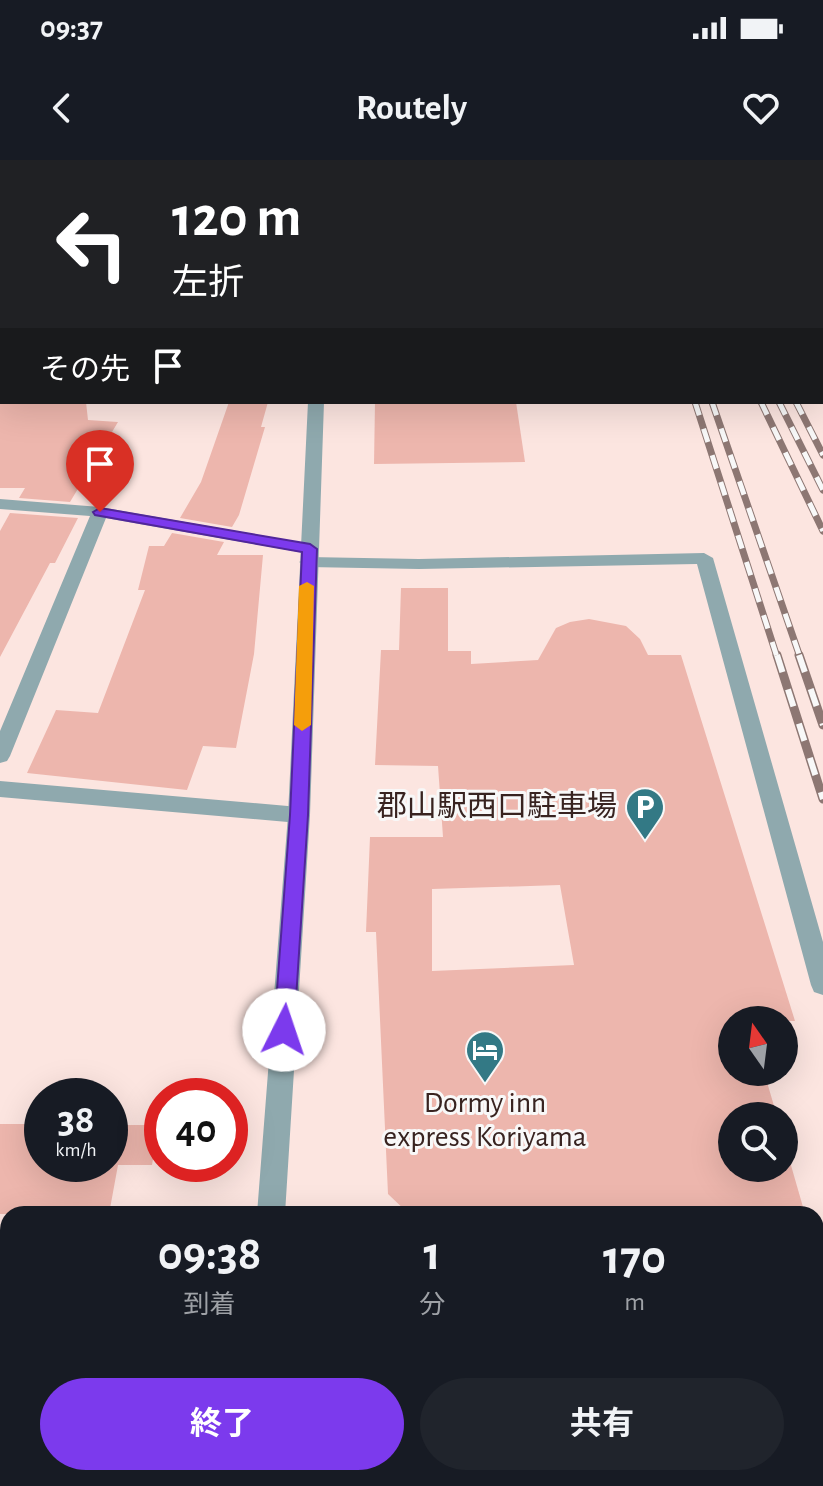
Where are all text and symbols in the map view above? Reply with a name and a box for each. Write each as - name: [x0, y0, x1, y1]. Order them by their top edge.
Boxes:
- text: 09:37: [40, 13, 103, 43]
- icon: back: [40, 86, 84, 130]
- icon: heart: [739, 86, 783, 130]
- text: Routely: [356, 90, 467, 126]
- text: 120 m: [172, 190, 301, 246]
- icon: left: [40, 192, 144, 296]
- text: 左折: [172, 265, 244, 301]
- icon: arrive: [146, 344, 190, 388]
- text: その先: [40, 355, 130, 385]
- pin: [66, 430, 134, 512]
- icon: arrive: [78, 442, 122, 486]
- parking icon: 郡山駅西口駐車場: [624, 786, 666, 841]
- place label: 郡山駅西口駐車場: [377, 790, 617, 822]
- position arrow: [242, 988, 326, 1072]
- north arrow: [718, 1006, 798, 1086]
- map controls: [718, 1006, 798, 1182]
- hotel icon: Dormy inn express Koriyama: [464, 1029, 506, 1084]
- speed limit sign: 40: [144, 1078, 248, 1182]
- place label: Dormy inn express Koriyama: [383, 1088, 587, 1152]
- text: 38: [58, 1100, 94, 1140]
- button: search: [718, 1102, 798, 1182]
- text: km/h: [55, 1140, 97, 1160]
- text: 09:38: [158, 1231, 261, 1279]
- text: 1: [424, 1231, 441, 1279]
- text: 170: [603, 1235, 666, 1283]
- text: m: [624, 1289, 645, 1315]
- text: 到着: [184, 1292, 236, 1318]
- text: 分: [419, 1292, 445, 1318]
- button: 終了: [40, 1378, 404, 1470]
- button: 共有: [420, 1378, 784, 1470]

